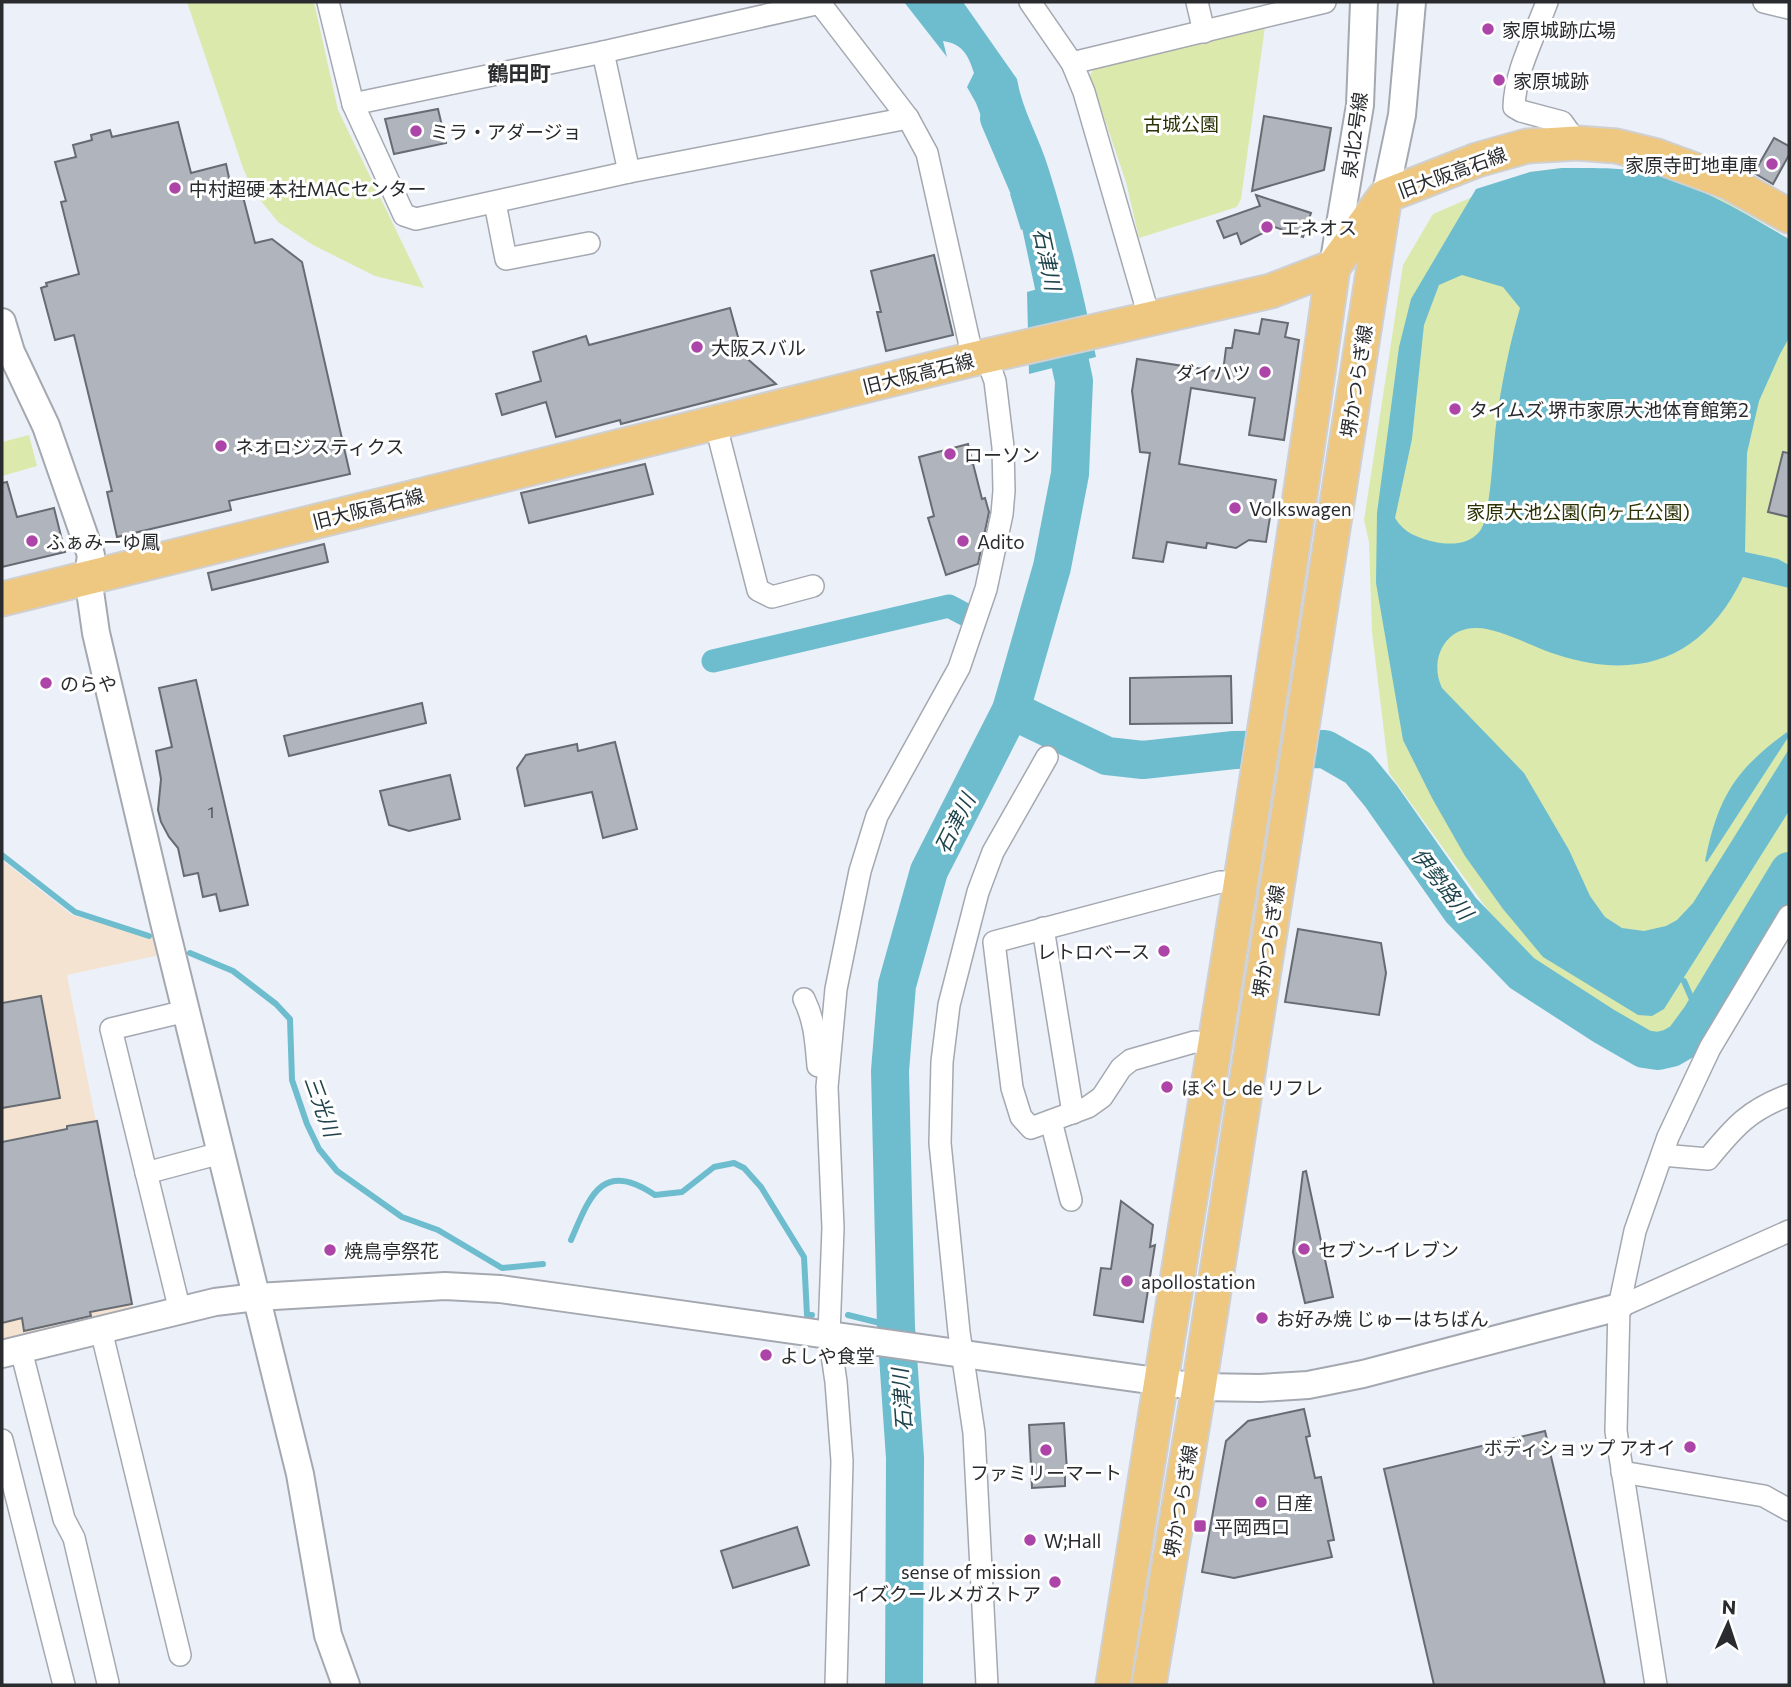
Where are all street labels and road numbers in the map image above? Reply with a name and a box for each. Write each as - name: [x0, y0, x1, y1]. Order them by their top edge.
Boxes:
- street label: 泉北2号線: [1337, 91, 1371, 179]
- street label: 旧大阪高石線: [1394, 142, 1510, 202]
- street label: 堺かつらぎ線: [1336, 323, 1376, 439]
- street label: 旧大阪高石線: [860, 348, 976, 398]
- street label: 旧大阪高石線: [310, 483, 426, 533]
- street label: 堺かつらぎ線: [1248, 883, 1288, 999]
- street label: 堺かつらぎ線: [1159, 1443, 1201, 1559]

